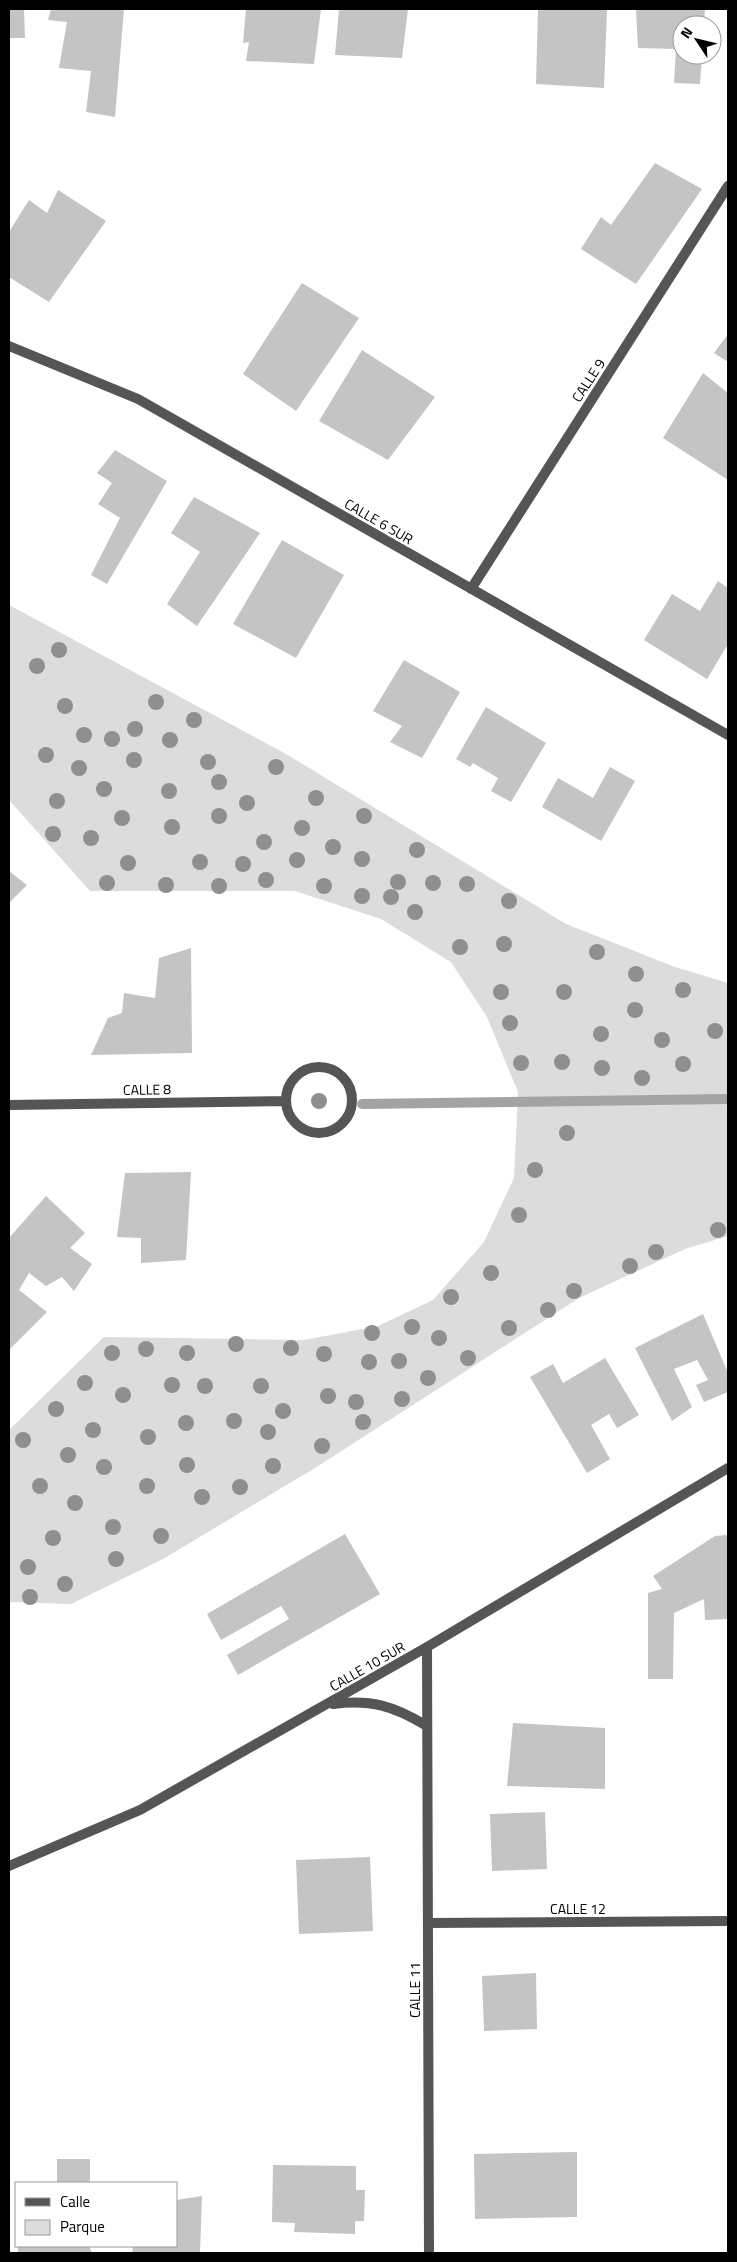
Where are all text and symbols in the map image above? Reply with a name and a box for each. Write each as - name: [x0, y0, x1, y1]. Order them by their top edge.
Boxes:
- north arrow: [672, 15, 722, 65]
- text: N: [675, 22, 697, 42]
- street label: CALLE 9: [566, 354, 610, 406]
- street label: CALLE 6 SUR: [341, 493, 417, 549]
- street label: CALLE 8: [123, 1078, 171, 1100]
- street label: CALLE 10 SUR: [325, 1636, 409, 1696]
- street label: CALLE 12: [550, 1898, 606, 1919]
- street label: CALLE 11: [404, 1962, 425, 2018]
- legend: [15, 2182, 178, 2247]
- text: Calle: [60, 2190, 90, 2213]
- text: Parque: [60, 2215, 105, 2238]

